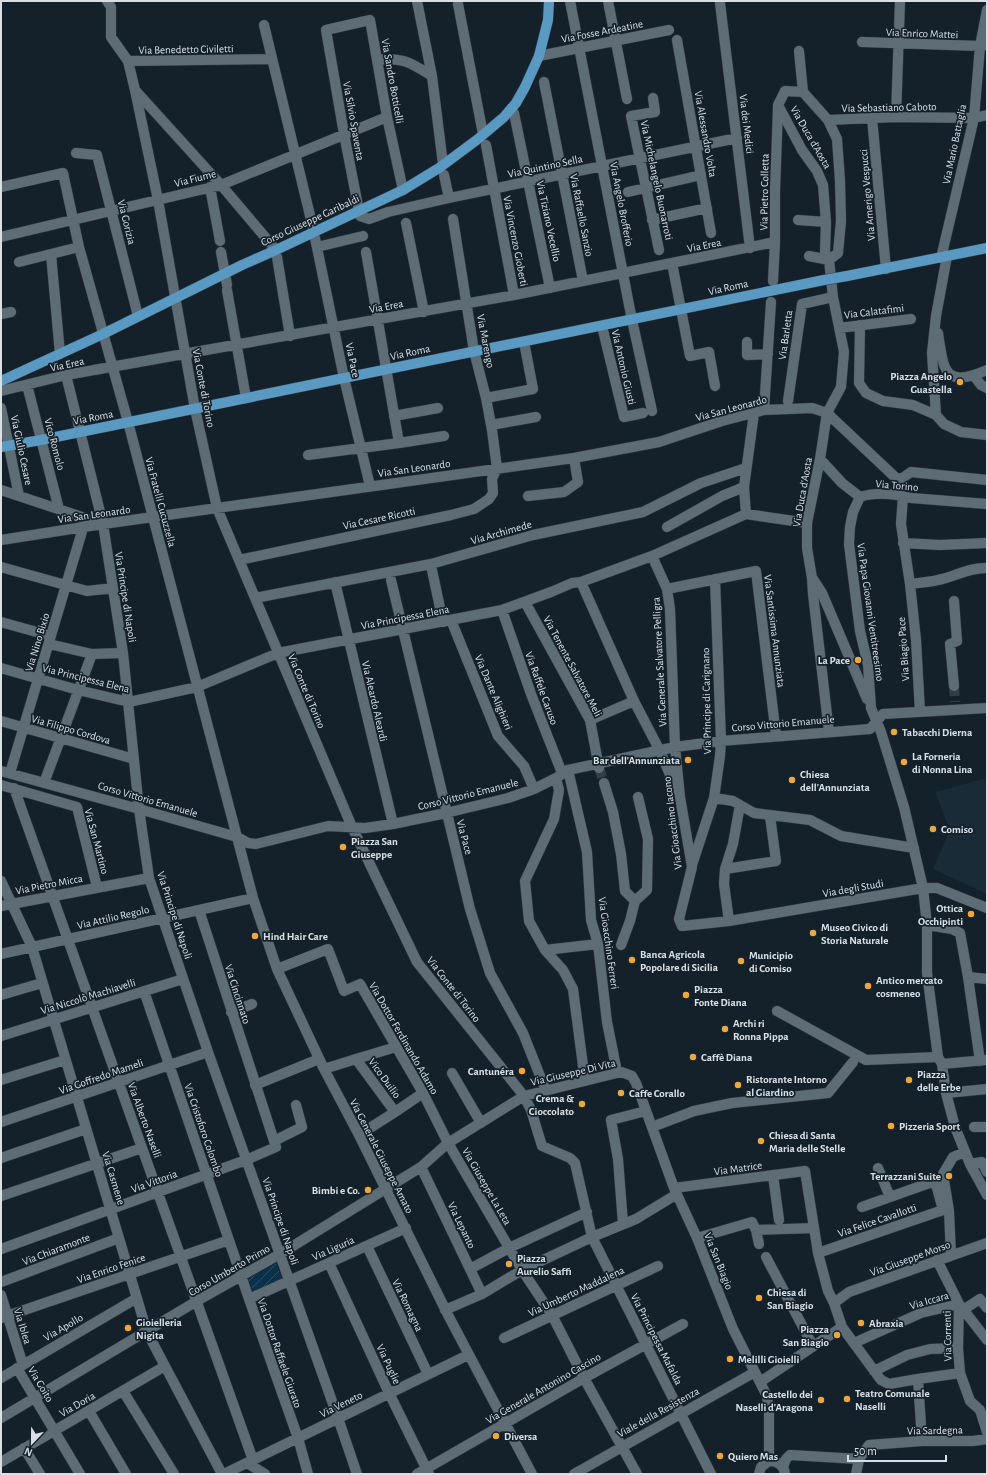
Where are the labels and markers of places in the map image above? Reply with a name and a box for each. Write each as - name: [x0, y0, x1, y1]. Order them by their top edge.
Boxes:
- place label: Piazza Angelo Guastella: [890, 371, 953, 395]
- marker: Piazza Angelo Guastella: [955, 377, 965, 387]
- place label: La Pace: [818, 655, 850, 666]
- marker: La Pace: [853, 655, 863, 665]
- marker: Tabacchi Dierna: [889, 727, 899, 737]
- place label: Tabacchi Dierna: [902, 727, 973, 738]
- place label: La Forneria di Nonna Lina: [912, 751, 973, 775]
- place label: Bar dell'Annunziata: [593, 755, 681, 766]
- marker: Bar dell'Annunziata: [683, 755, 693, 765]
- marker: La Forneria di Nonna Lina: [899, 757, 909, 767]
- place label: Chiesa dell'Annunziata: [800, 769, 871, 793]
- marker: Chiesa dell'Annunziata: [787, 775, 797, 785]
- marker: Comiso: [928, 824, 938, 834]
- place label: Comiso: [941, 824, 974, 835]
- place label: Piazza San Giuseppe: [351, 836, 398, 860]
- marker: Piazza San Giuseppe: [338, 842, 348, 852]
- place label: Ottica Occhipinti: [918, 903, 964, 927]
- marker: Ottica Occhipinti: [966, 909, 976, 919]
- place label: Museo Civico di Storia Naturale: [821, 922, 888, 946]
- marker: Museo Civico di Storia Naturale: [808, 928, 818, 938]
- marker: Hind Hair Care: [250, 931, 260, 941]
- place label: Hind Hair Care: [263, 931, 328, 942]
- place label: Banca Agricola Popolare di Sicilia: [640, 949, 719, 973]
- place label: Municipio di Comiso: [749, 950, 794, 974]
- marker: Banca Agricola Popolare di Sicilia: [627, 955, 637, 965]
- marker: Municipio di Comiso: [736, 956, 746, 966]
- place label: Antico mercato cosmeneo: [876, 975, 943, 999]
- marker: Antico mercato cosmeneo: [863, 981, 873, 991]
- place label: Piazza Fonte Diana: [694, 984, 748, 1008]
- marker: Piazza Fonte Diana: [681, 990, 691, 1000]
- place label: Archi ri Ronna Pippa: [733, 1018, 789, 1042]
- marker: Archi ri Ronna Pippa: [720, 1024, 730, 1034]
- marker: Caffè Diana: [688, 1052, 698, 1062]
- place label: Caffè Diana: [701, 1052, 753, 1063]
- place label: Cantunéra: [468, 1066, 515, 1077]
- marker: Cantunéra: [517, 1066, 527, 1076]
- place label: Piazza delle Erbe: [917, 1069, 961, 1093]
- place label: Ristorante Intorno al Giardino: [746, 1074, 828, 1098]
- marker: Piazza delle Erbe: [904, 1075, 914, 1085]
- marker: Ristorante Intorno al Giardino: [733, 1080, 743, 1090]
- marker: Caffe Corallo: [616, 1088, 626, 1098]
- place label: Caffe Corallo: [629, 1088, 685, 1099]
- place label: Crema & Cioccolato: [529, 1093, 575, 1117]
- marker: Crema & Cioccolato: [577, 1099, 587, 1109]
- marker: Pizzeria Sport: [886, 1121, 896, 1131]
- place label: Pizzeria Sport: [899, 1121, 960, 1132]
- place label: Chiesa di Santa Maria delle Stelle: [769, 1130, 845, 1154]
- marker: Chiesa di Santa Maria delle Stelle: [756, 1136, 766, 1146]
- place label: Terrazzani Suite: [870, 1171, 941, 1182]
- marker: Terrazzani Suite: [944, 1171, 954, 1181]
- place label: Bimbi e Co.: [312, 1185, 360, 1196]
- marker: Bimbi e Co.: [363, 1185, 373, 1195]
- place label: Piazza Aurelio Saffi: [517, 1253, 572, 1277]
- marker: Piazza Aurelio Saffi: [504, 1259, 514, 1269]
- place label: Chiesa di San Biagio: [767, 1287, 814, 1311]
- marker: Chiesa di San Biagio: [754, 1293, 764, 1303]
- place label: Gioielleria Nigita: [136, 1317, 183, 1341]
- marker: Abraxia: [856, 1318, 866, 1328]
- place label: Abraxia: [869, 1318, 904, 1329]
- marker: Gioielleria Nigita: [123, 1323, 133, 1333]
- place label: Piazza San Biagio: [783, 1324, 830, 1348]
- marker: Piazza San Biagio: [832, 1330, 842, 1340]
- marker: Melilli Gioielli: [725, 1354, 735, 1364]
- place label: Melilli Gioielli: [738, 1354, 800, 1365]
- place label: Teatro Comunale Naselli: [855, 1388, 930, 1412]
- place label: Castello dei Naselli d'Aragona: [736, 1389, 814, 1413]
- marker: Teatro Comunale Naselli: [842, 1394, 852, 1404]
- marker: Castello dei Naselli d'Aragona: [816, 1395, 826, 1405]
- marker: Diversa: [491, 1431, 501, 1441]
- place label: Diversa: [504, 1431, 538, 1442]
- marker: Quiero Mas: [715, 1451, 725, 1461]
- place label: Quiero Mas: [728, 1451, 778, 1463]

